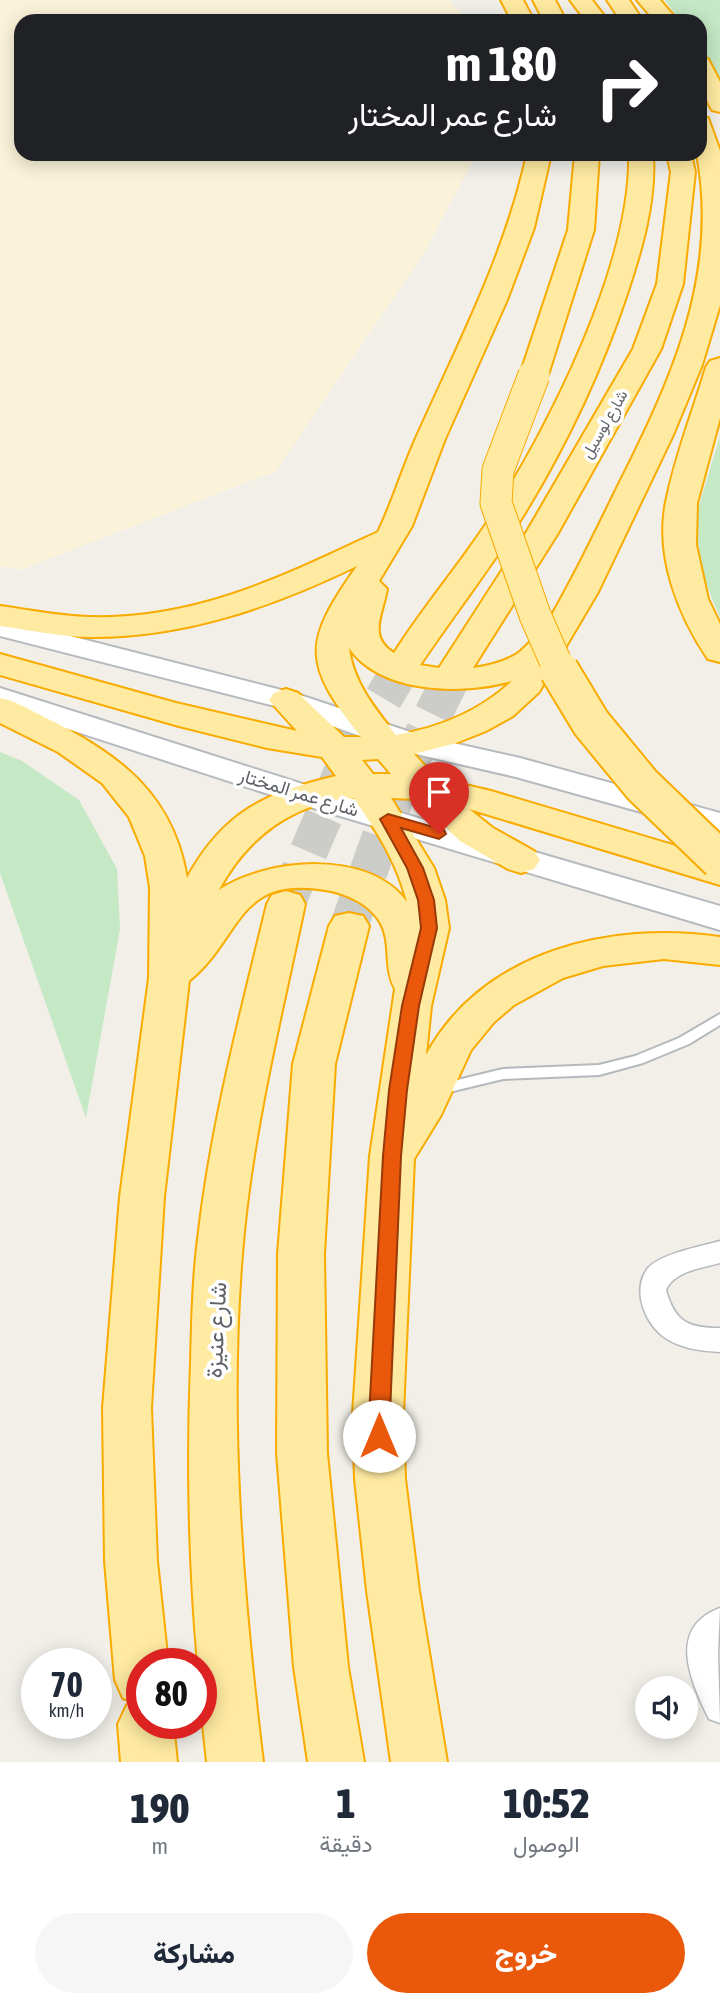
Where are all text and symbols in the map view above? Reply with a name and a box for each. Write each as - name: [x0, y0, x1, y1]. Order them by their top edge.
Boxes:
- text: 180 m: [446, 35, 557, 91]
- icon: right: [581, 42, 672, 133]
- text: شارع عمر المختار: [348, 96, 557, 133]
- street label: شارع لوسيل: [577, 387, 633, 463]
- pin: [409, 762, 469, 834]
- street label: شارع عمر المختار: [235, 763, 362, 823]
- icon: arrive: [420, 773, 458, 811]
- street label: شارع عنيزة: [201, 1281, 234, 1379]
- position arrow: [342, 1399, 416, 1473]
- speed limit sign: 80: [126, 1648, 217, 1739]
- text: 70: [50, 1664, 83, 1704]
- map controls: [635, 1676, 698, 1739]
- button: sound: [635, 1676, 698, 1739]
- text: km/h: [49, 1700, 84, 1721]
- text: 1: [336, 1779, 356, 1827]
- text: 10:52: [503, 1779, 590, 1827]
- text: 190: [130, 1784, 189, 1832]
- text: دقيقة: [319, 1831, 373, 1857]
- text: الوصول: [513, 1831, 579, 1857]
- text: m: [151, 1833, 168, 1859]
- button: مشاركة: [35, 1913, 353, 1993]
- button: خروج: [367, 1913, 685, 1993]

